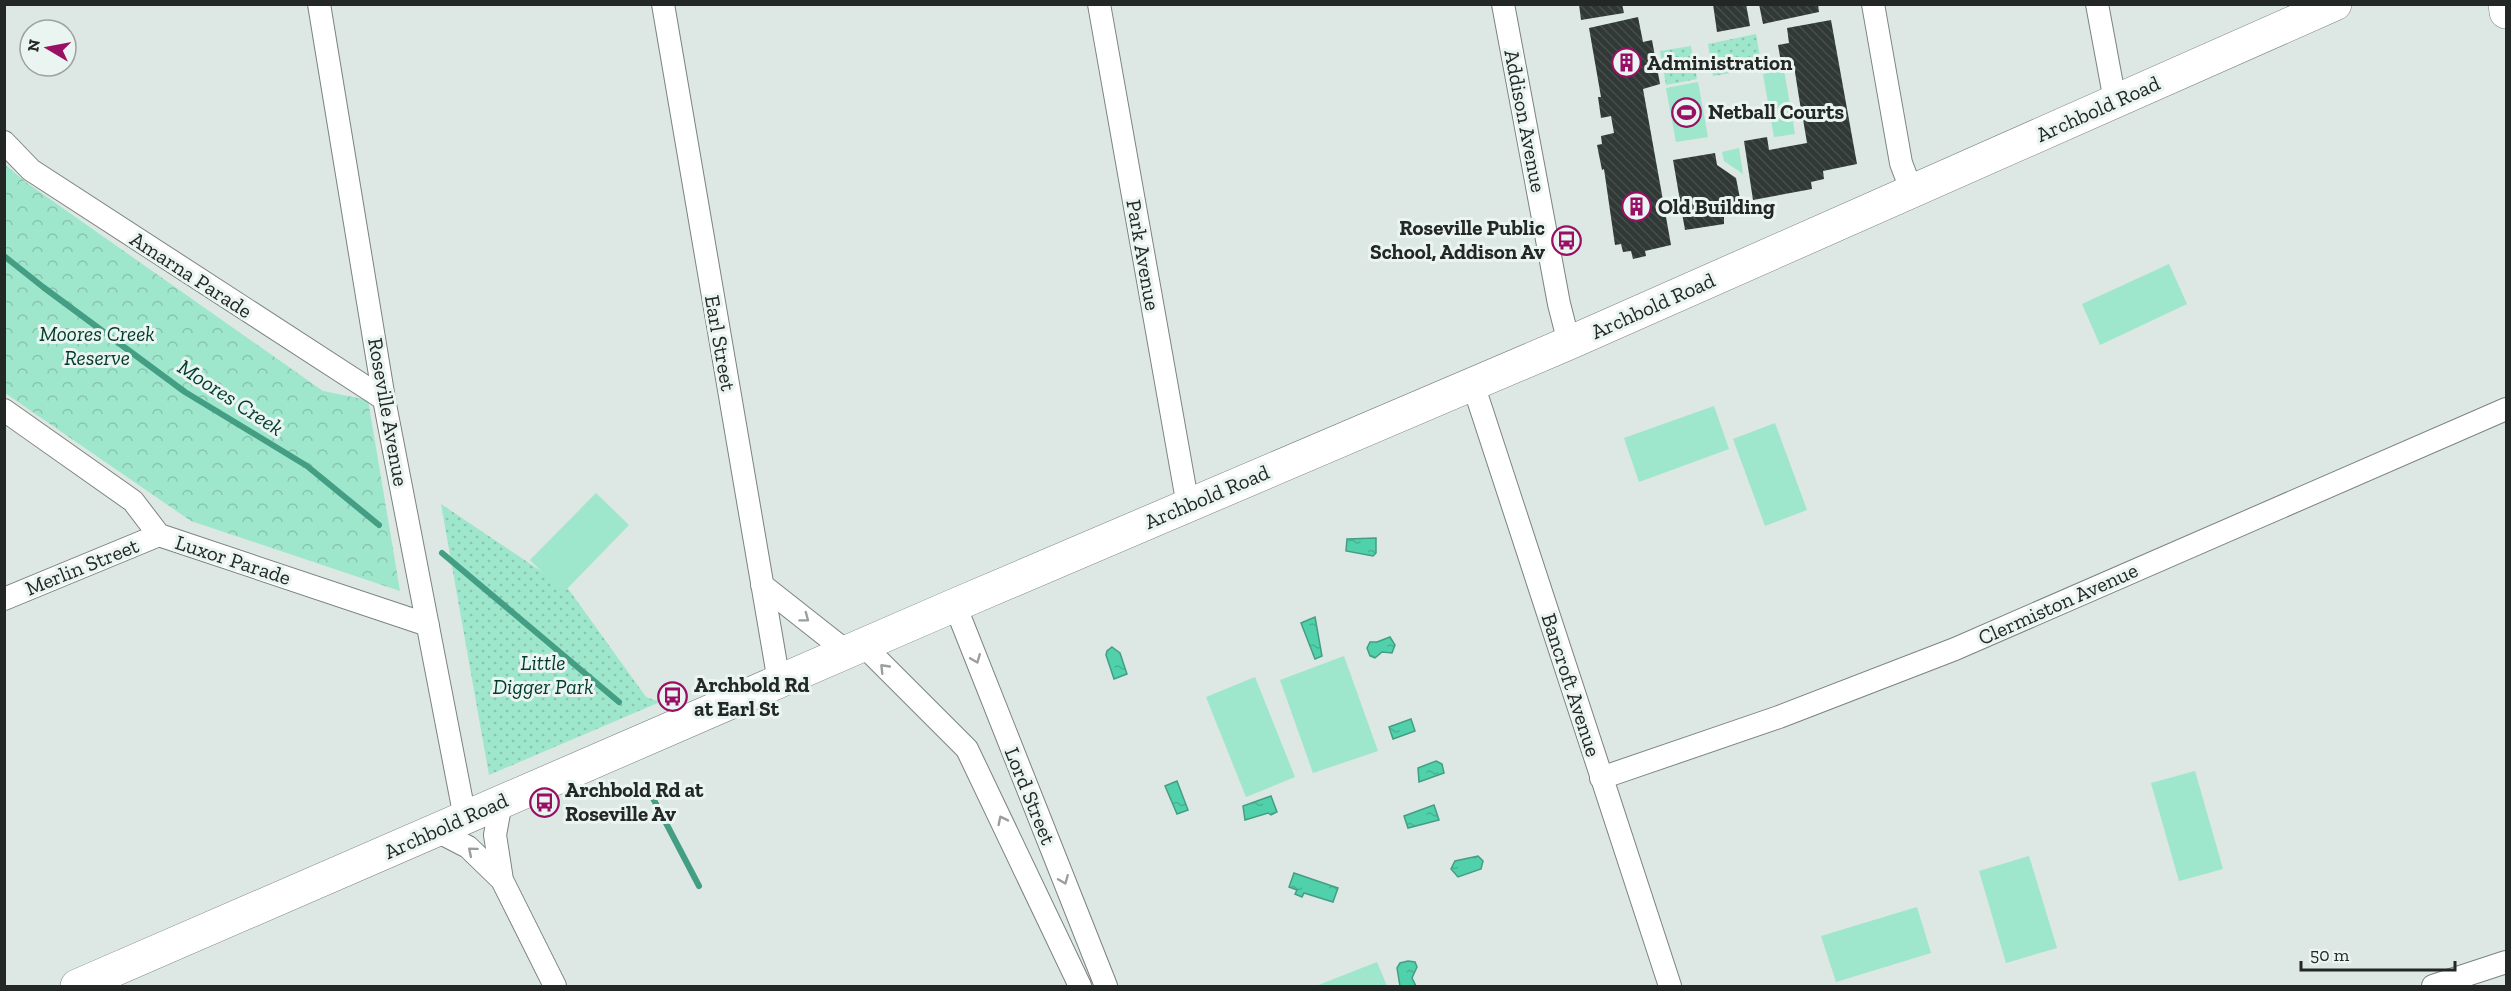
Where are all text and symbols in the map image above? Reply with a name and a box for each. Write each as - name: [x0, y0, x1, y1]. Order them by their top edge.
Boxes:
- north arrow: [18, 18, 78, 78]
- text: N: [23, 38, 44, 53]
- street label: Addison Avenue: [1499, 47, 1552, 195]
- building icon: Administration: [1610, 47, 1642, 79]
- place label: Administration: [1647, 50, 1793, 75]
- street label: Archbold Road: [2032, 70, 2164, 147]
- sports icon: Netball Courts: [1671, 96, 1703, 128]
- place label: Netball Courts: [1708, 99, 1844, 124]
- building icon: Old Building: [1621, 191, 1653, 223]
- place label: Old Building: [1658, 194, 1775, 219]
- street label: Park Avenue: [1121, 197, 1166, 313]
- place label: Roseville Public School, Addison Av: [1370, 215, 1545, 264]
- bus stop icon: Roseville Public School, Addison Av: [1550, 224, 1582, 256]
- street label: Amarna Parade: [126, 226, 257, 323]
- street label: Archbold Road: [1587, 267, 1719, 344]
- street label: Earl Street: [700, 293, 741, 393]
- park label: Moores Creek Reserve: [39, 321, 155, 370]
- street label: Roseville Avenue: [363, 336, 414, 488]
- water label: Moores Creek: [173, 353, 289, 442]
- street label: Archbold Road: [1141, 459, 1273, 534]
- street label: Luxor Parade: [172, 529, 294, 590]
- street label: Merlin Street: [21, 532, 142, 601]
- street label: Clermiston Avenue: [1974, 557, 2142, 650]
- street label: Bancroft Avenue: [1537, 610, 1606, 760]
- one-way arrow: [798, 611, 809, 622]
- park label: Little Digger Park: [493, 650, 593, 699]
- one-way arrow: [969, 653, 981, 664]
- one-way arrow: [880, 664, 891, 674]
- place label: Archbold Rd at Earl St: [694, 672, 810, 721]
- bus stop icon: Archbold Rd at Earl St: [657, 681, 689, 713]
- street label: Lord Street: [1000, 744, 1061, 848]
- place label: Archbold Rd at Roseville Av: [565, 777, 704, 826]
- bus stop icon: Archbold Rd at Roseville Av: [528, 786, 560, 818]
- street label: Archbold Road: [380, 787, 512, 864]
- one-way arrow: [997, 815, 1009, 826]
- one-way arrow: [468, 847, 479, 858]
- one-way arrow: [1057, 873, 1069, 884]
- scale bar: [2301, 934, 2456, 972]
- text: 50 m: [2310, 944, 2350, 966]

